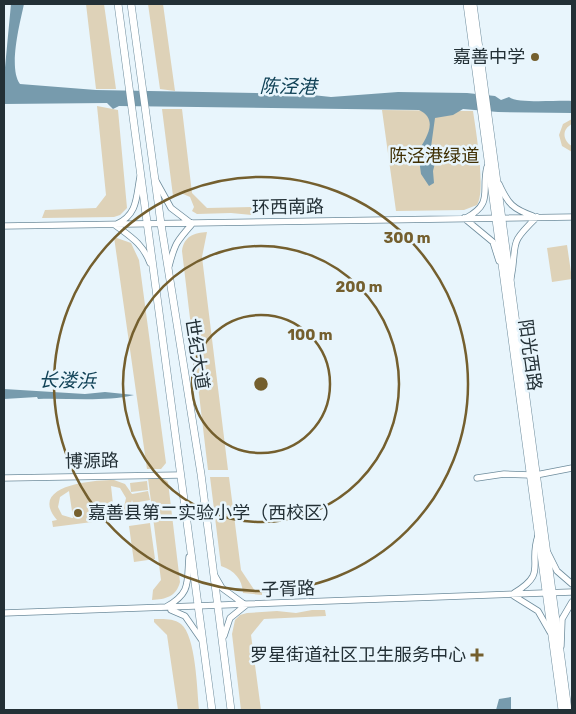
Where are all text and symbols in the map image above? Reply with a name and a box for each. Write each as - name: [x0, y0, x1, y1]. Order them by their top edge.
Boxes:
- place label: 嘉善中学: [453, 46, 525, 68]
- marker: 嘉善中学: [529, 51, 541, 63]
- water label: 陈泾港: [259, 75, 320, 99]
- park label: 陈泾港绿道: [389, 145, 479, 167]
- street label: 环西南路: [252, 195, 324, 219]
- text: 300 m: [383, 229, 431, 247]
- text: 200 m: [335, 278, 383, 296]
- street label: 世纪大道: [181, 317, 213, 391]
- street label: 阳光西路: [514, 318, 546, 392]
- text: 100 m: [288, 326, 332, 344]
- water label: 长溇浜: [38, 369, 98, 393]
- centre of rings: [252, 375, 270, 393]
- street label: 博源路: [65, 450, 119, 472]
- place label: 嘉善县第二实验小学（西校区）: [88, 502, 340, 524]
- marker: 嘉善县第二实验小学（西校区）: [72, 507, 84, 519]
- street label: 子胥路: [261, 577, 315, 601]
- place label: 罗星街道社区卫生服务中心: [250, 644, 466, 666]
- marker: 罗星街道社区卫生服务中心: [470, 648, 484, 662]

